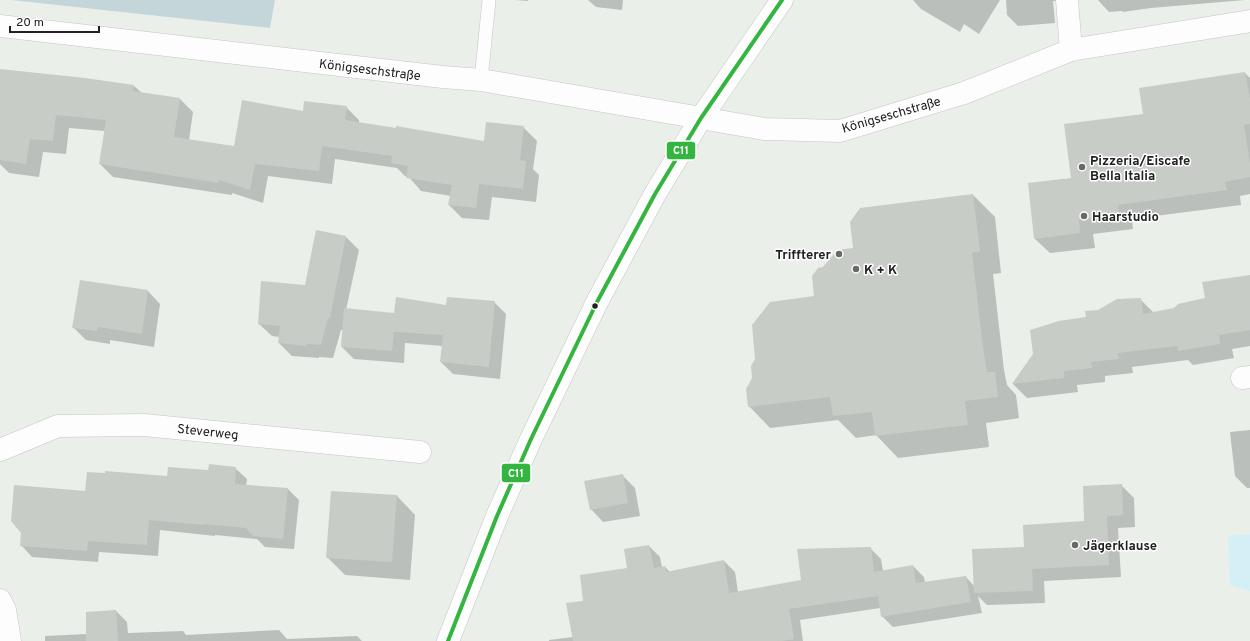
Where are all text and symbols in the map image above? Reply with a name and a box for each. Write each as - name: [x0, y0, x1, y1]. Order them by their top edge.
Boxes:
- scale bar: [10, 8, 99, 34]
- text: 20 m: [16, 15, 44, 31]
- street label: Königseschstraße: [318, 57, 422, 85]
- street label: Königseschstraße: [840, 94, 943, 138]
- line badge: C11: [666, 141, 696, 160]
- text: C11: [673, 144, 689, 158]
- place label: Pizzeria/Eiscafe Bella Italia: [1090, 154, 1190, 185]
- marker: Pizzeria/Eiscafe Bella Italia: [1077, 162, 1087, 172]
- place label: Haarstudio: [1092, 210, 1159, 226]
- marker: Haarstudio: [1079, 211, 1089, 221]
- place label: Triffterer: [775, 248, 832, 264]
- marker: Triffterer: [834, 249, 844, 259]
- place label: K + K: [864, 263, 897, 279]
- marker: K + K: [851, 264, 861, 274]
- unlabelled marker: [590, 301, 600, 311]
- street label: Steverweg: [176, 422, 239, 444]
- line badge: C11: [501, 463, 531, 483]
- text: C11: [508, 467, 524, 481]
- place label: Jägerklause: [1083, 539, 1157, 555]
- marker: Jägerklause: [1070, 540, 1080, 550]

